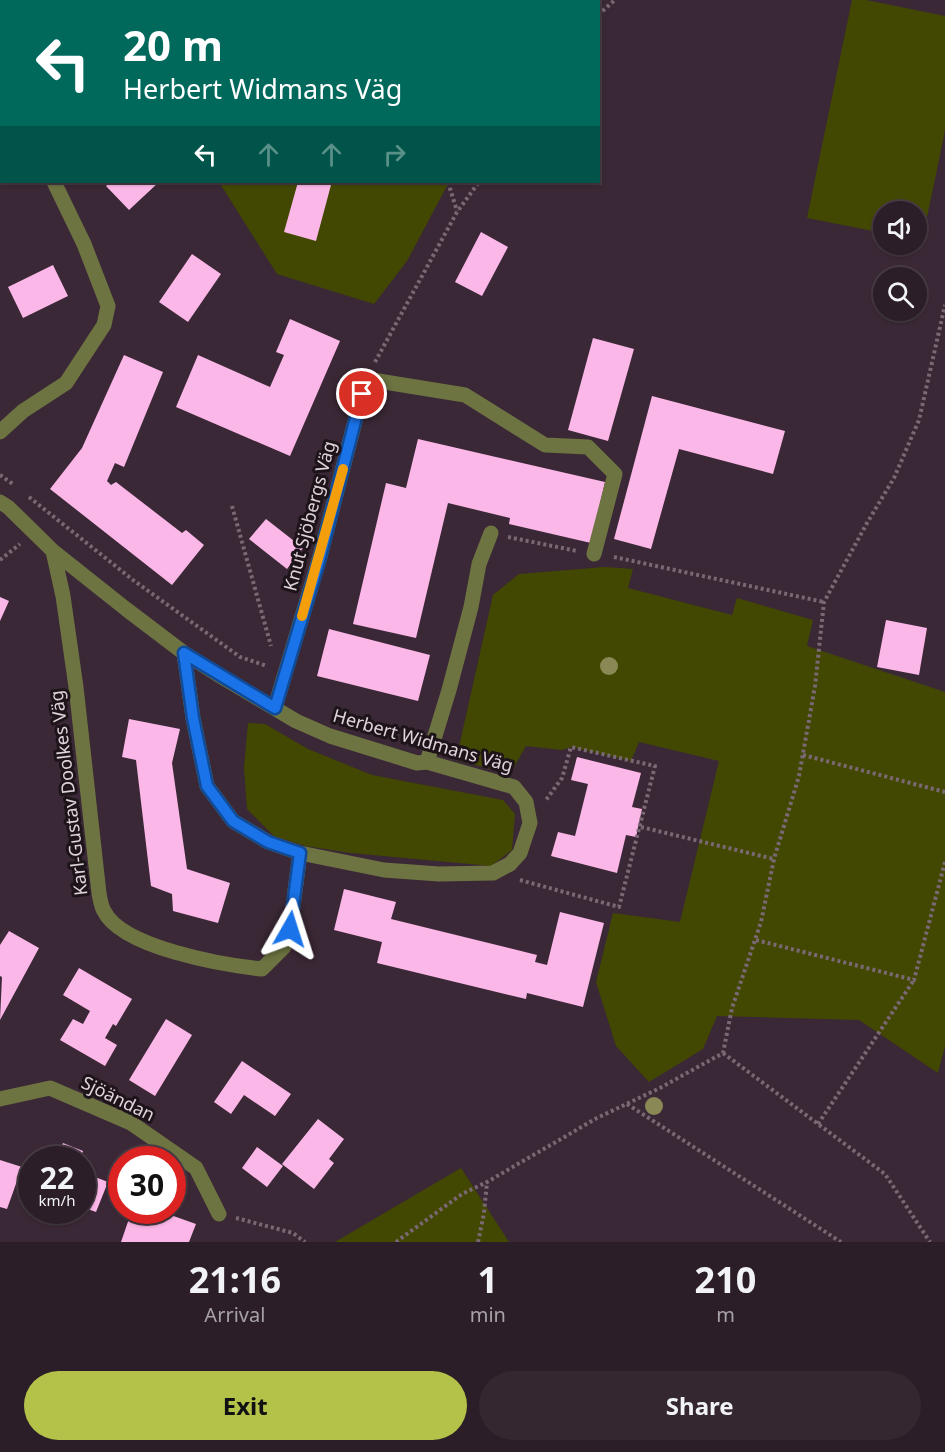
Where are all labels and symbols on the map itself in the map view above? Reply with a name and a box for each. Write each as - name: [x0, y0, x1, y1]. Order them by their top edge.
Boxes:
- pin: [336, 368, 387, 419]
- street label: Knut Sjöbergs Väg: [277, 438, 341, 593]
- street label: Karl-Gustav Doolkes Väg: [44, 689, 93, 897]
- street label: Herbert Widmans Väg: [330, 703, 516, 777]
- position arrow: [258, 897, 322, 961]
- street label: Sjöändan: [78, 1070, 159, 1126]
- speed limit sign: 30: [108, 1146, 186, 1224]

